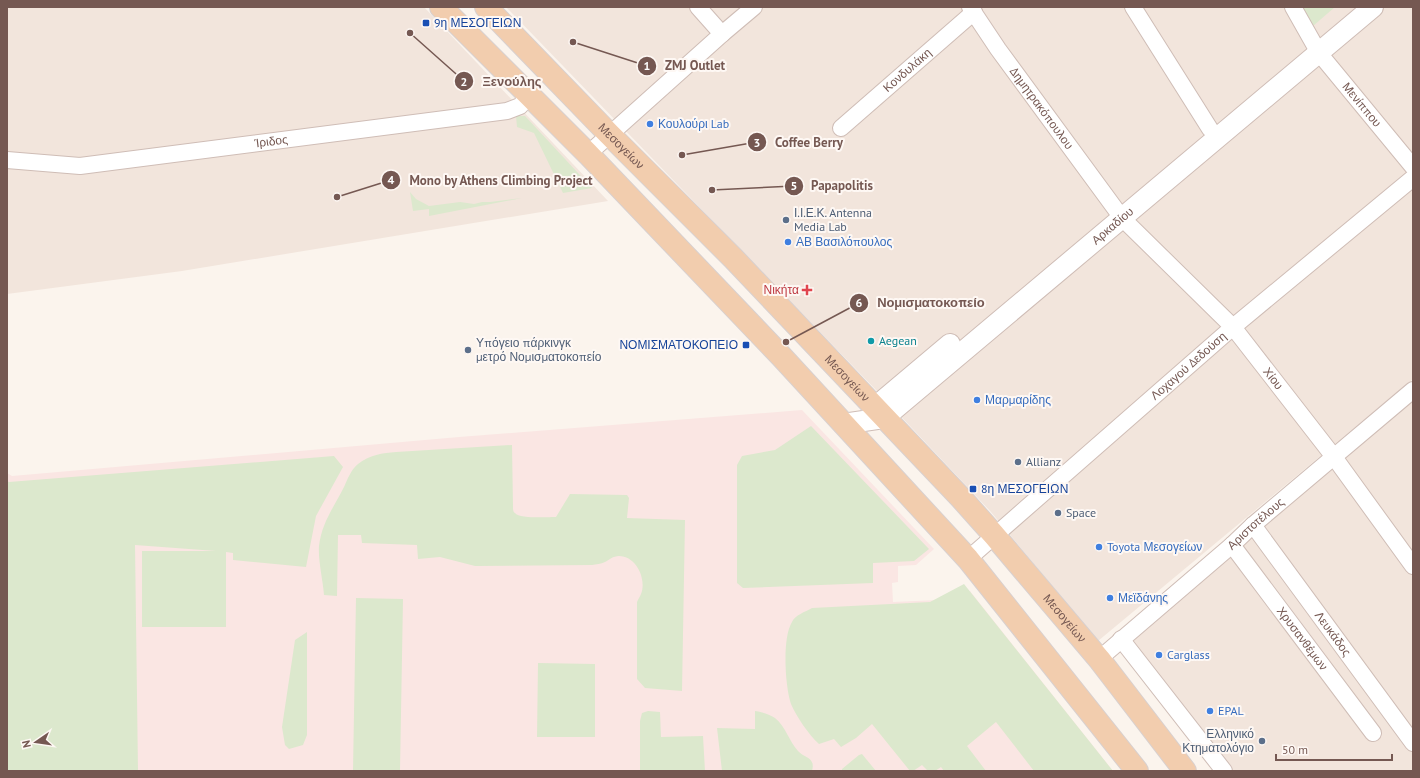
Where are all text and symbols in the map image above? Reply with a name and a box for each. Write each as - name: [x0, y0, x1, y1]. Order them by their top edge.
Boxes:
- place label: 9η ΜΕΣΟΓΕΙΩΝ: [434, 15, 521, 30]
- marker: 9η ΜΕΣΟΓΕΙΩΝ: [421, 18, 431, 28]
- street label: Κονδυλάκη: [880, 45, 934, 95]
- callout: ZMJ Outlet: [637, 53, 734, 78]
- text: ZMJ Outlet: [665, 57, 725, 74]
- text: 1: [644, 58, 650, 73]
- street label: Δημητρακόπουλου: [1007, 64, 1077, 152]
- callout: Ξενούλης: [454, 69, 550, 94]
- text: Ξενούλης: [482, 73, 542, 90]
- text: 2: [461, 74, 467, 89]
- street label: Μενίππου: [1339, 79, 1385, 130]
- place label: Κουλούρι Lab: [658, 116, 729, 131]
- marker: Κουλούρι Lab: [645, 119, 655, 129]
- street label: Μεσογείων: [595, 120, 648, 172]
- callout: Coffee Berry: [747, 130, 851, 155]
- street label: Ίριδος: [253, 131, 289, 151]
- text: Coffee Berry: [775, 134, 844, 151]
- text: 3: [754, 135, 760, 150]
- callout: Mono by Athens Climbing Project: [381, 168, 601, 193]
- text: 4: [388, 172, 395, 187]
- text: Mono by Athens Climbing Project: [409, 172, 593, 189]
- callout: Papapolitis: [784, 173, 881, 198]
- text: Papapolitis: [811, 177, 873, 194]
- text: 5: [791, 178, 797, 193]
- street label: Αρκαδίου: [1088, 204, 1136, 247]
- place label: Ι.Ι.Ε.Κ. Antenna Media Lab: [794, 205, 872, 234]
- marker: Ι.Ι.Ε.Κ. Antenna Media Lab: [781, 215, 791, 225]
- place label: ΑΒ Βασιλόπουλος: [796, 234, 892, 249]
- marker: ΑΒ Βασιλόπουλος: [783, 237, 793, 247]
- place label: Νικήτα: [763, 282, 799, 297]
- marker: Νικήτα: [802, 285, 812, 295]
- callout: Νομισματοκοπείο: [849, 290, 993, 315]
- text: Νομισματοκοπείο: [877, 294, 985, 311]
- text: 6: [856, 295, 863, 310]
- street label: Λοχαγού Δεδούση: [1147, 328, 1229, 403]
- place label: Aegean: [879, 333, 917, 348]
- place label: Υπόγειο πάρκινγκ μετρό Νομισματοκοπείο: [476, 335, 602, 364]
- marker: Aegean: [866, 336, 876, 346]
- place label: ΝΟΜΙΣΜΑΤΟΚΟΠΕΙΟ: [619, 337, 738, 352]
- marker: ΝΟΜΙΣΜΑΤΟΚΟΠΕΙΟ: [741, 340, 751, 350]
- marker: Υπόγειο πάρκινγκ μετρό Νομισματοκοπείο: [463, 345, 473, 355]
- street label: Μεσογείων: [822, 351, 873, 404]
- street label: Χίου: [1260, 364, 1287, 392]
- place label: Μαρμαρίδης: [985, 392, 1051, 407]
- marker: Μαρμαρίδης: [972, 395, 982, 405]
- place label: Allianz: [1026, 454, 1061, 469]
- marker: Allianz: [1013, 457, 1023, 467]
- place label: 8η ΜΕΣΟΓΕΙΩΝ: [981, 481, 1068, 496]
- marker: 8η ΜΕΣΟΓΕΙΩΝ: [968, 484, 978, 494]
- street label: Αριστοτέλους: [1224, 494, 1287, 553]
- place label: Space: [1066, 505, 1096, 520]
- marker: Space: [1053, 508, 1063, 518]
- place label: Toyota Μεσογείων: [1107, 539, 1202, 554]
- marker: Toyota Μεσογείων: [1094, 542, 1104, 552]
- place label: Μεϊδάνης: [1118, 590, 1168, 605]
- street label: Μεσογείων: [1040, 591, 1090, 645]
- marker: Μεϊδάνης: [1105, 593, 1115, 603]
- street label: Χρυσανθέμων: [1274, 603, 1331, 673]
- street label: Λευκάδος: [1312, 608, 1355, 659]
- place label: Carglass: [1167, 647, 1210, 662]
- marker: Carglass: [1154, 650, 1164, 660]
- place label: EPAL: [1218, 703, 1244, 718]
- marker: EPAL: [1205, 706, 1215, 716]
- north arrow: [16, 722, 56, 762]
- place label: Ελληνικό Κτηματολόγιο: [1182, 726, 1254, 755]
- marker: Ελληνικό Κτηματολόγιο: [1257, 736, 1267, 746]
- scale bar: [1276, 736, 1392, 762]
- text: N: [19, 739, 34, 749]
- text: 50 m: [1282, 742, 1308, 757]

